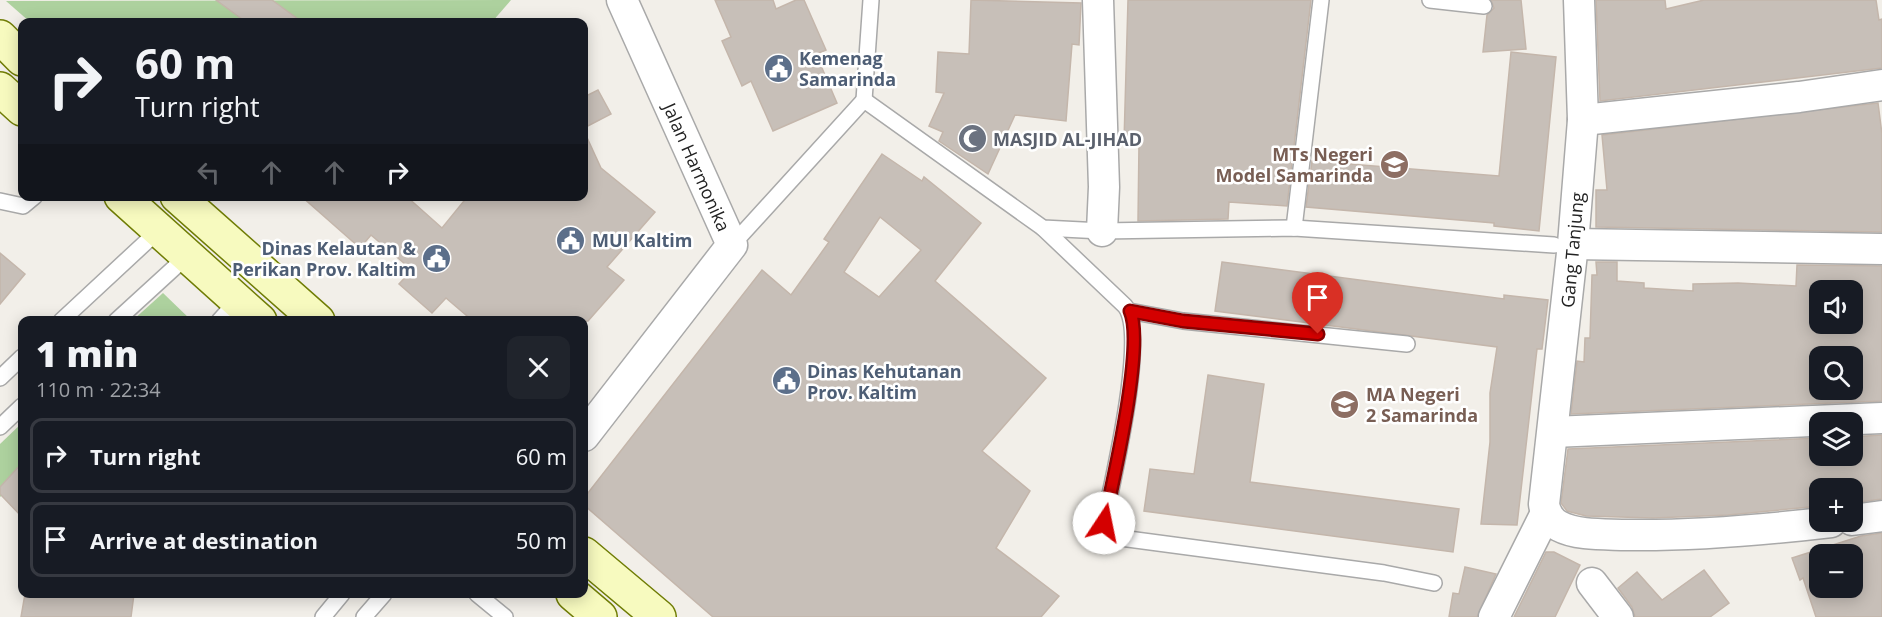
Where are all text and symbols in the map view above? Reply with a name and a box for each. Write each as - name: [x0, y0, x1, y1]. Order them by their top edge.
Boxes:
- text: 60 m: [135, 34, 235, 91]
- icon: right: [36, 42, 114, 120]
- place label: Kemenag Samarinda: [799, 46, 896, 91]
- public building icon: Kemenag Samarinda: [762, 52, 794, 84]
- text: Turn right: [135, 88, 260, 125]
- street label: Jalan Harmonika: [657, 97, 736, 235]
- mosque icon: MASJID AL-JIHAD: [956, 123, 988, 155]
- place label: MASJID AL-JIHAD: [993, 127, 1142, 151]
- place label: MTs Negeri Model Samarinda: [1216, 142, 1373, 187]
- school or university icon: MTs Negeri Model Samarinda: [1378, 148, 1410, 180]
- icon: left: [192, 156, 225, 189]
- icon: ahead: [255, 156, 288, 189]
- icon: ahead: [318, 156, 351, 189]
- icon: right: [381, 156, 414, 189]
- street label: Gang Tanjung: [1555, 191, 1589, 309]
- public building icon: MUI Kaltim: [555, 224, 587, 256]
- place label: MUI Kaltim: [592, 228, 693, 252]
- place label: Dinas Kelautan & Perikan Prov. Kaltim: [232, 236, 416, 281]
- public building icon: Dinas Kelautan & Perikan Prov. Kaltim: [421, 242, 453, 274]
- pin: [1292, 272, 1343, 334]
- map controls: [1809, 280, 1863, 598]
- button: sound: [1809, 280, 1863, 334]
- icon: arrive: [1301, 281, 1334, 314]
- text: 1 min: [36, 329, 138, 378]
- button: close: [507, 336, 570, 399]
- button: search: [1809, 346, 1863, 400]
- place label: Dinas Kehutanan Prov. Kaltim: [807, 359, 962, 404]
- public building icon: Dinas Kehutanan Prov. Kaltim: [770, 365, 802, 397]
- text: 110 m · 22:34: [36, 376, 161, 403]
- place label: MA Negeri 2 Samarinda: [1366, 382, 1478, 427]
- school or university icon: MA Negeri 2 Samarinda: [1329, 388, 1361, 420]
- button: layers: [1809, 412, 1863, 466]
- icon: right: [39, 439, 72, 472]
- text: Turn right: [90, 441, 201, 471]
- text: 60 m: [516, 441, 567, 471]
- button: +: [1809, 478, 1863, 532]
- position arrow: [1072, 491, 1136, 555]
- icon: arrive: [39, 523, 72, 556]
- text: Arrive at destination: [90, 525, 318, 555]
- text: 50 m: [516, 525, 567, 555]
- button: −: [1809, 544, 1863, 598]

